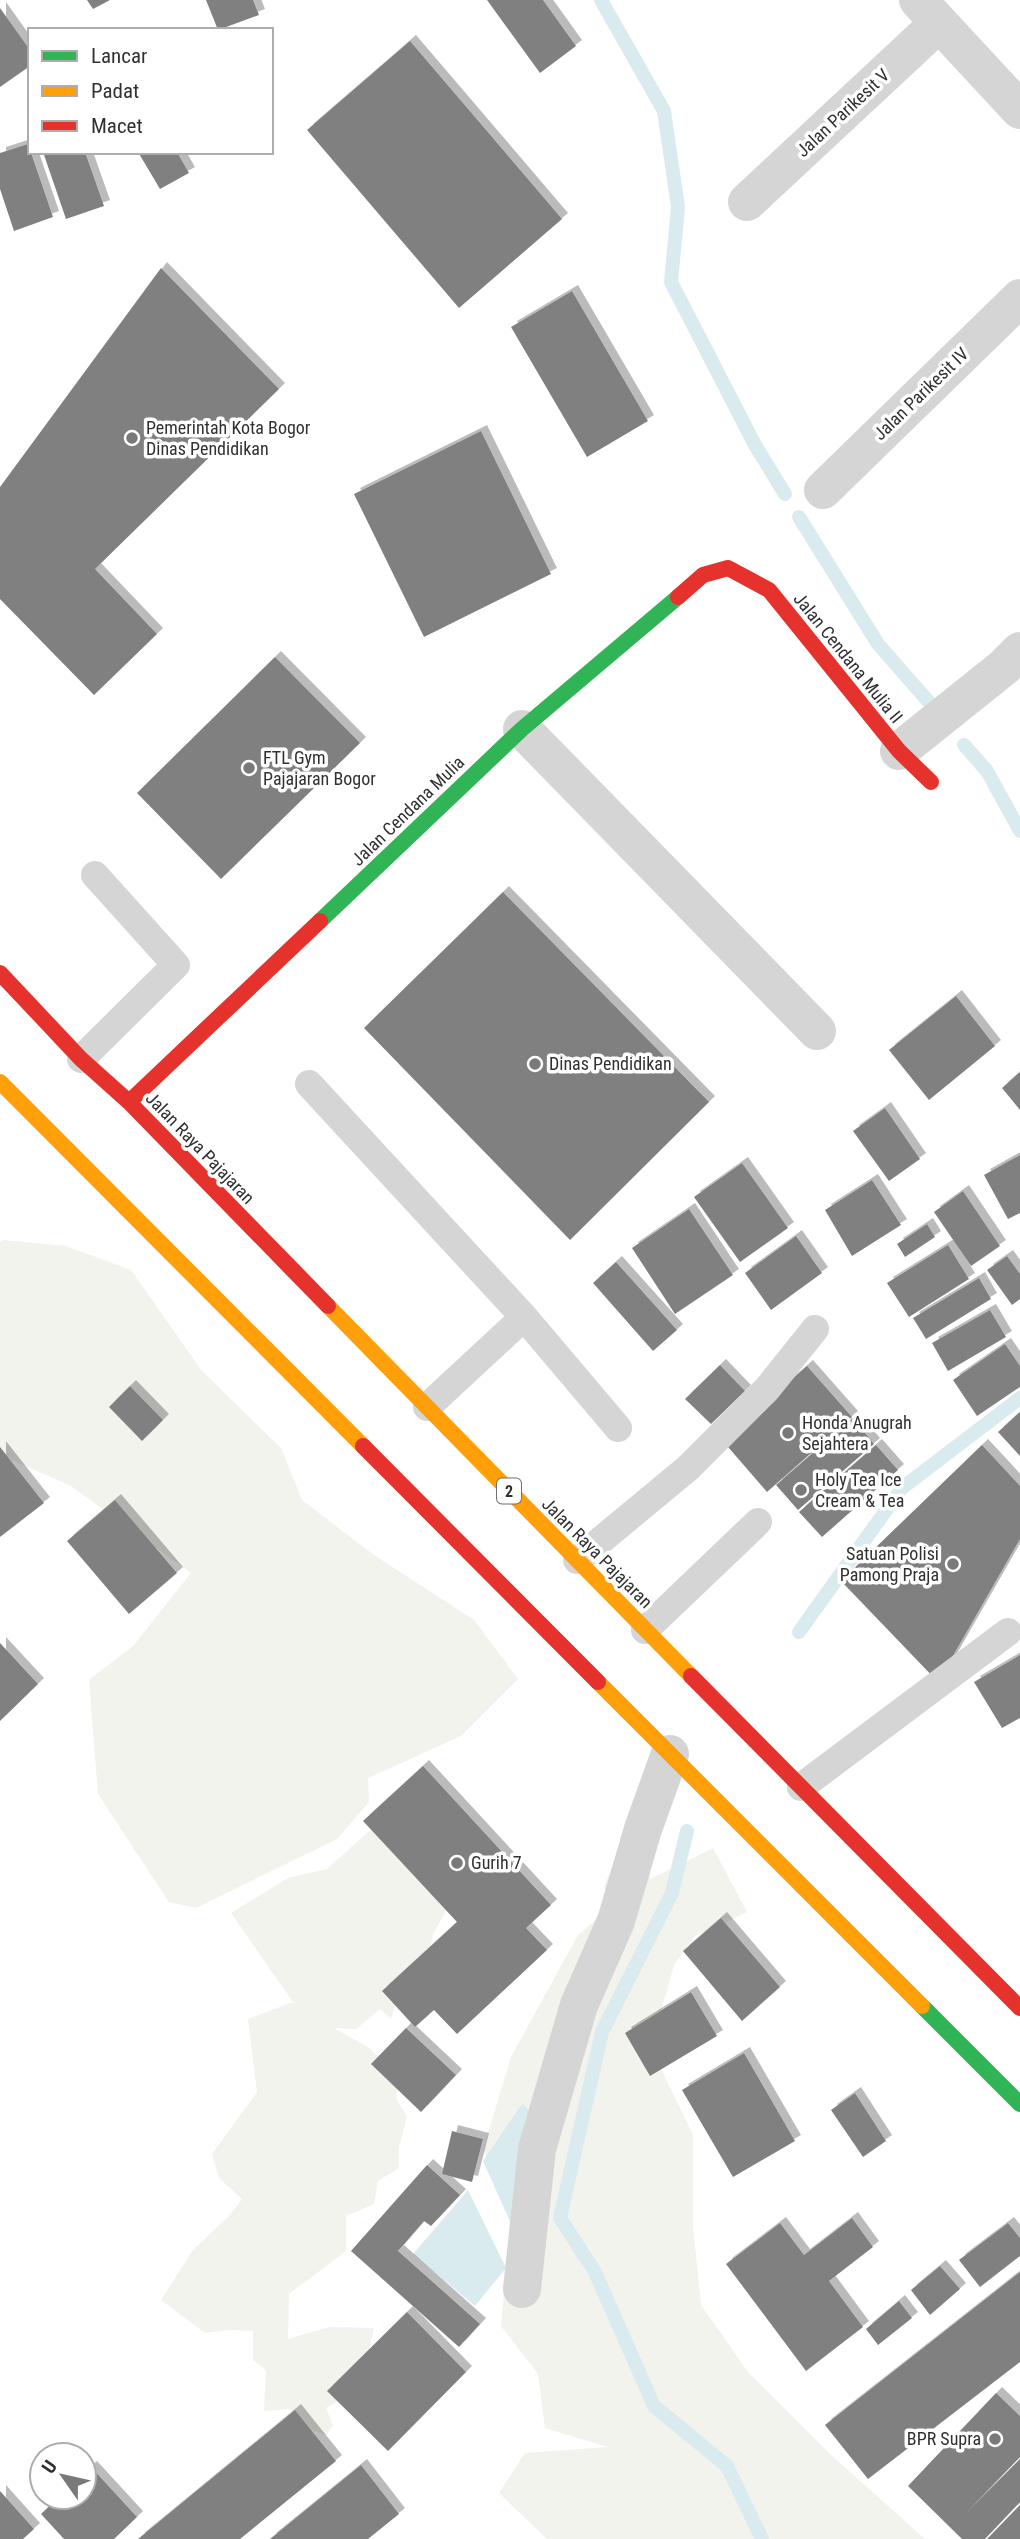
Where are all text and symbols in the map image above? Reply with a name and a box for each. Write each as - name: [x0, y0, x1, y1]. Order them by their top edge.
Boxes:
- legend: [28, 28, 273, 154]
- text: Lancar: [91, 44, 147, 68]
- street label: Jalan Parikesit V: [792, 64, 893, 161]
- text: Padat: [91, 79, 139, 103]
- text: Macet: [91, 114, 143, 138]
- street label: Jalan Parikesit IV: [869, 343, 972, 444]
- place label: Pemerintah Kota Bogor Dinas Pendidikan: [146, 417, 311, 459]
- marker: Pemerintah Kota Bogor Dinas Pendidikan: [124, 430, 140, 446]
- street label: Jalan Cendana Mulia II: [789, 588, 907, 727]
- place label: FTL Gym Pajajaran Bogor: [263, 747, 376, 789]
- street label: Jalan Cendana Mulia: [347, 752, 468, 870]
- marker: FTL Gym Pajajaran Bogor: [241, 760, 257, 776]
- place label: Dinas Pendidikan: [549, 1053, 672, 1074]
- marker: Dinas Pendidikan: [527, 1056, 543, 1072]
- street label: Jalan Raya Pajajaran: [142, 1087, 259, 1208]
- place label: Honda Anugrah Sejahtera: [802, 1412, 912, 1454]
- marker: Honda Anugrah Sejahtera: [780, 1425, 796, 1441]
- place label: Holy Tea Ice Cream & Tea: [815, 1469, 904, 1511]
- road number: 2: [497, 1478, 521, 1504]
- marker: Holy Tea Ice Cream & Tea: [793, 1482, 809, 1498]
- street label: Jalan Raya Pajajaran: [538, 1493, 657, 1612]
- place label: Satuan Polisi Pamong Praja: [840, 1543, 939, 1585]
- marker: Satuan Polisi Pamong Praja: [945, 1556, 961, 1572]
- place label: Gurih 7: [471, 1852, 522, 1873]
- marker: Gurih 7: [449, 1855, 465, 1871]
- place label: BPR Supra: [907, 2428, 981, 2449]
- marker: BPR Supra: [987, 2431, 1003, 2447]
- north arrow: [28, 2441, 98, 2511]
- text: U: [37, 2456, 62, 2478]

